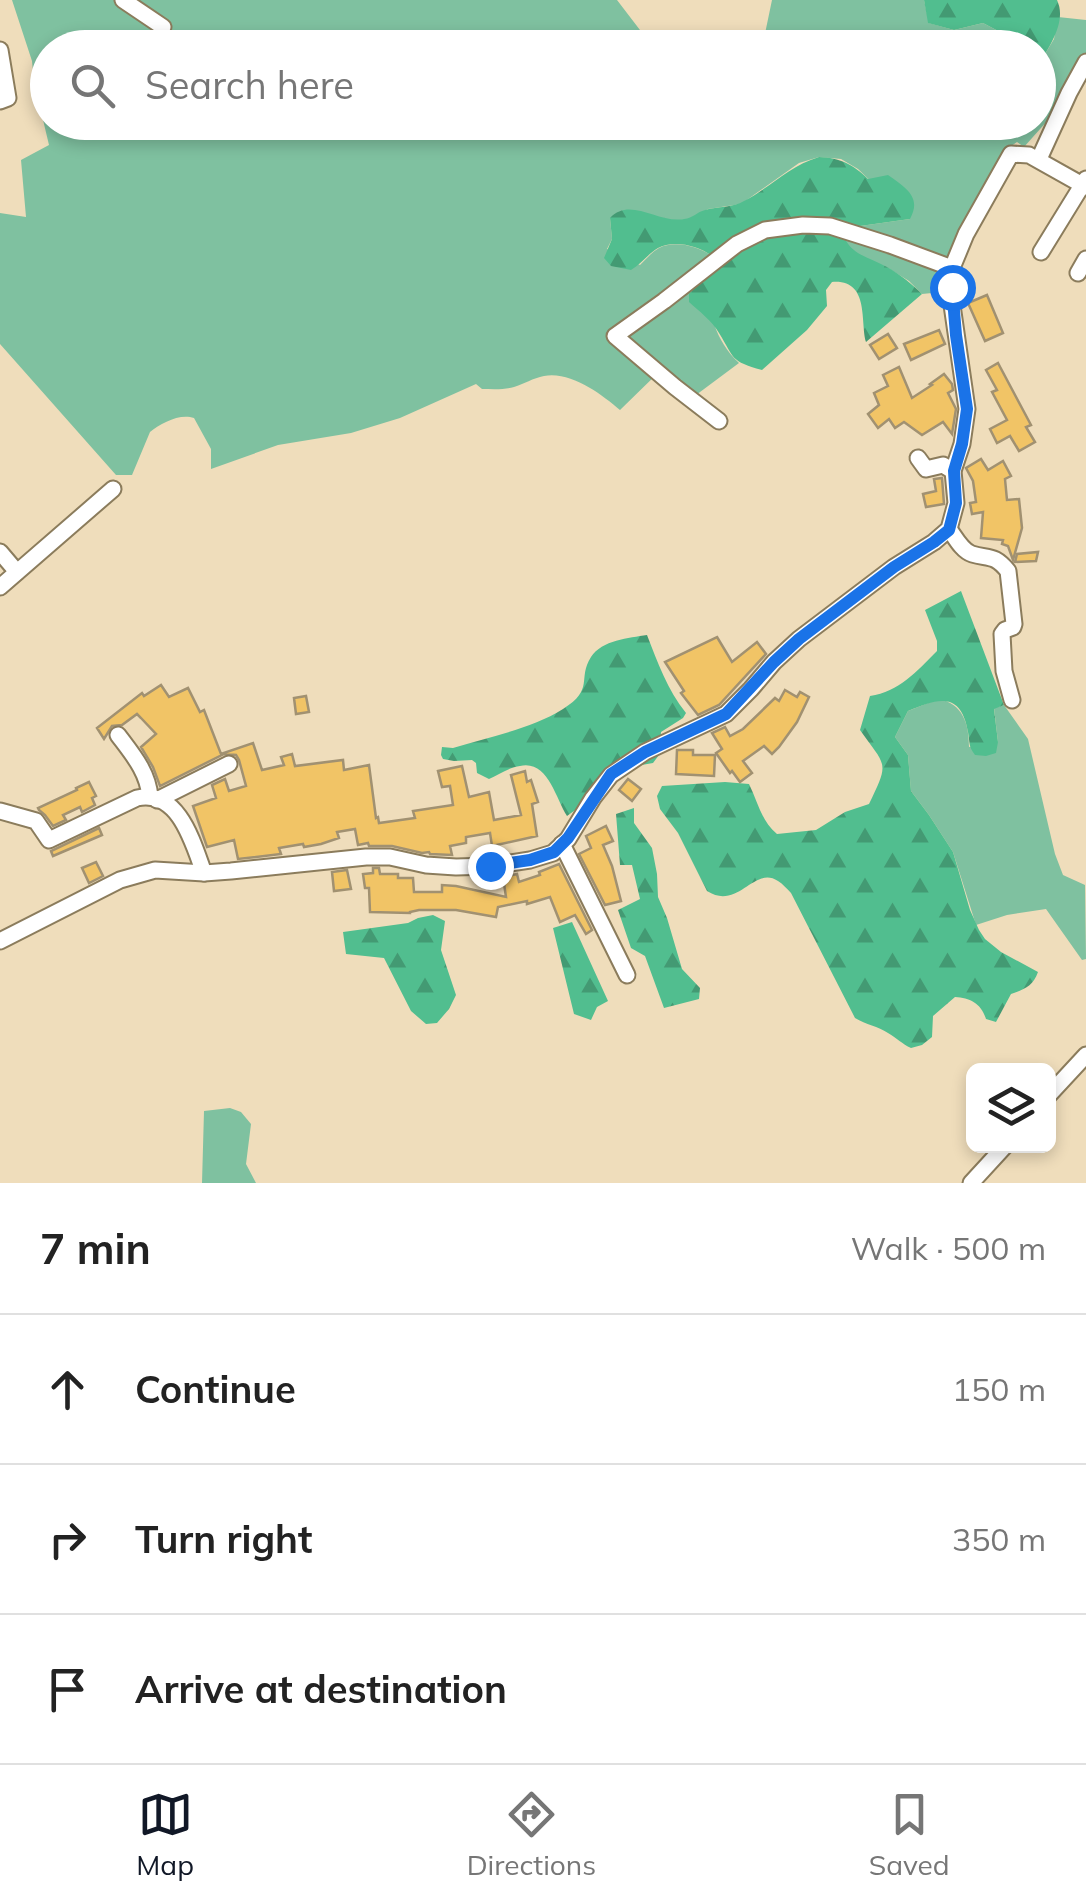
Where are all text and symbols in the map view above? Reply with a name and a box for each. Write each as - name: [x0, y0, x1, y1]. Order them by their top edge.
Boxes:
- search box: [30, 30, 1056, 140]
- icon: search: [65, 58, 120, 113]
- text: Search here: [145, 61, 354, 109]
- route start: [930, 265, 976, 311]
- route end: [468, 844, 514, 890]
- map controls: [966, 1063, 1056, 1153]
- button: layers: [966, 1063, 1056, 1153]
- text: 7 min: [40, 1222, 151, 1275]
- text: Walk · 500 m: [851, 1228, 1046, 1268]
- icon: ahead: [40, 1362, 95, 1417]
- text: Continue: [135, 1365, 296, 1413]
- text: 150 m: [952, 1369, 1046, 1409]
- icon: right: [40, 1512, 95, 1567]
- text: Turn right: [135, 1515, 312, 1563]
- text: 350 m: [952, 1519, 1046, 1559]
- icon: arrive: [40, 1662, 95, 1717]
- text: Arrive at destination: [135, 1665, 507, 1713]
- tab: Map: [136, 1787, 194, 1882]
- tab: Directions: [467, 1787, 596, 1882]
- tab: Saved: [869, 1787, 950, 1882]

